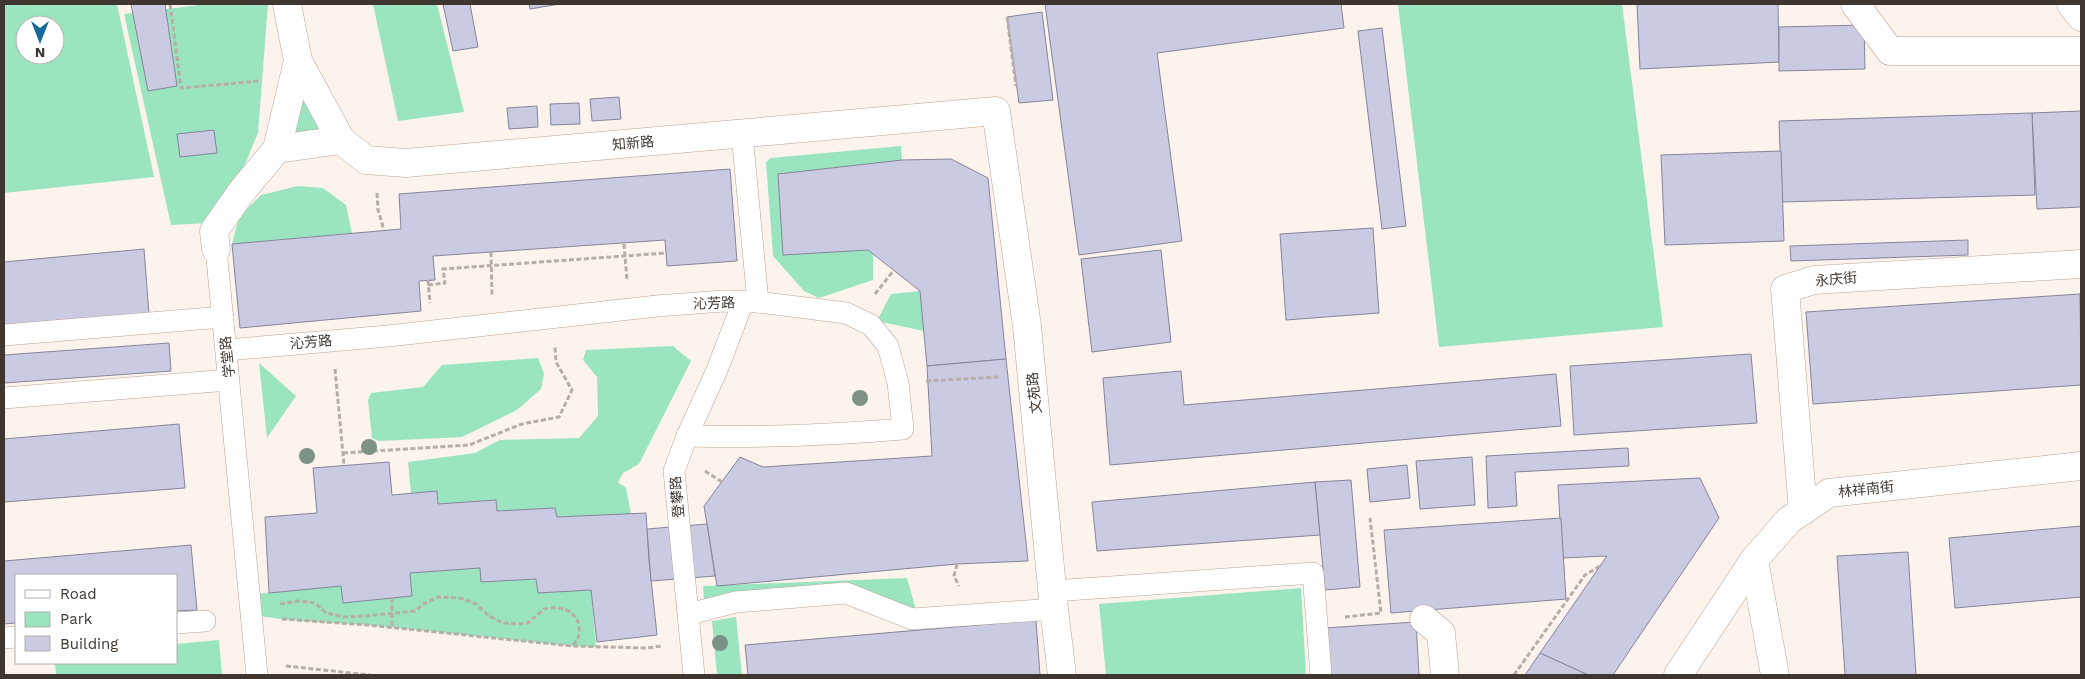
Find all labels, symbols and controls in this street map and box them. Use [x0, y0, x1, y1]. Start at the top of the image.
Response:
north arrow [15, 15, 65, 65]
text: N [35, 45, 45, 61]
street label: 知新路 [611, 133, 655, 153]
street label: 永庆街 [1814, 269, 1858, 289]
street label: 沁芳路 [693, 294, 735, 312]
street label: 沁芳路 [289, 332, 333, 352]
street label: 学堂路 [217, 335, 237, 379]
street label: 文苑路 [1024, 371, 1044, 415]
street label: 登攀路 [667, 475, 687, 519]
street label: 林祥南街 [1837, 478, 1895, 500]
legend [15, 574, 178, 664]
text: Road [60, 585, 97, 603]
text: Park [60, 610, 93, 628]
text: Building [60, 635, 118, 653]

